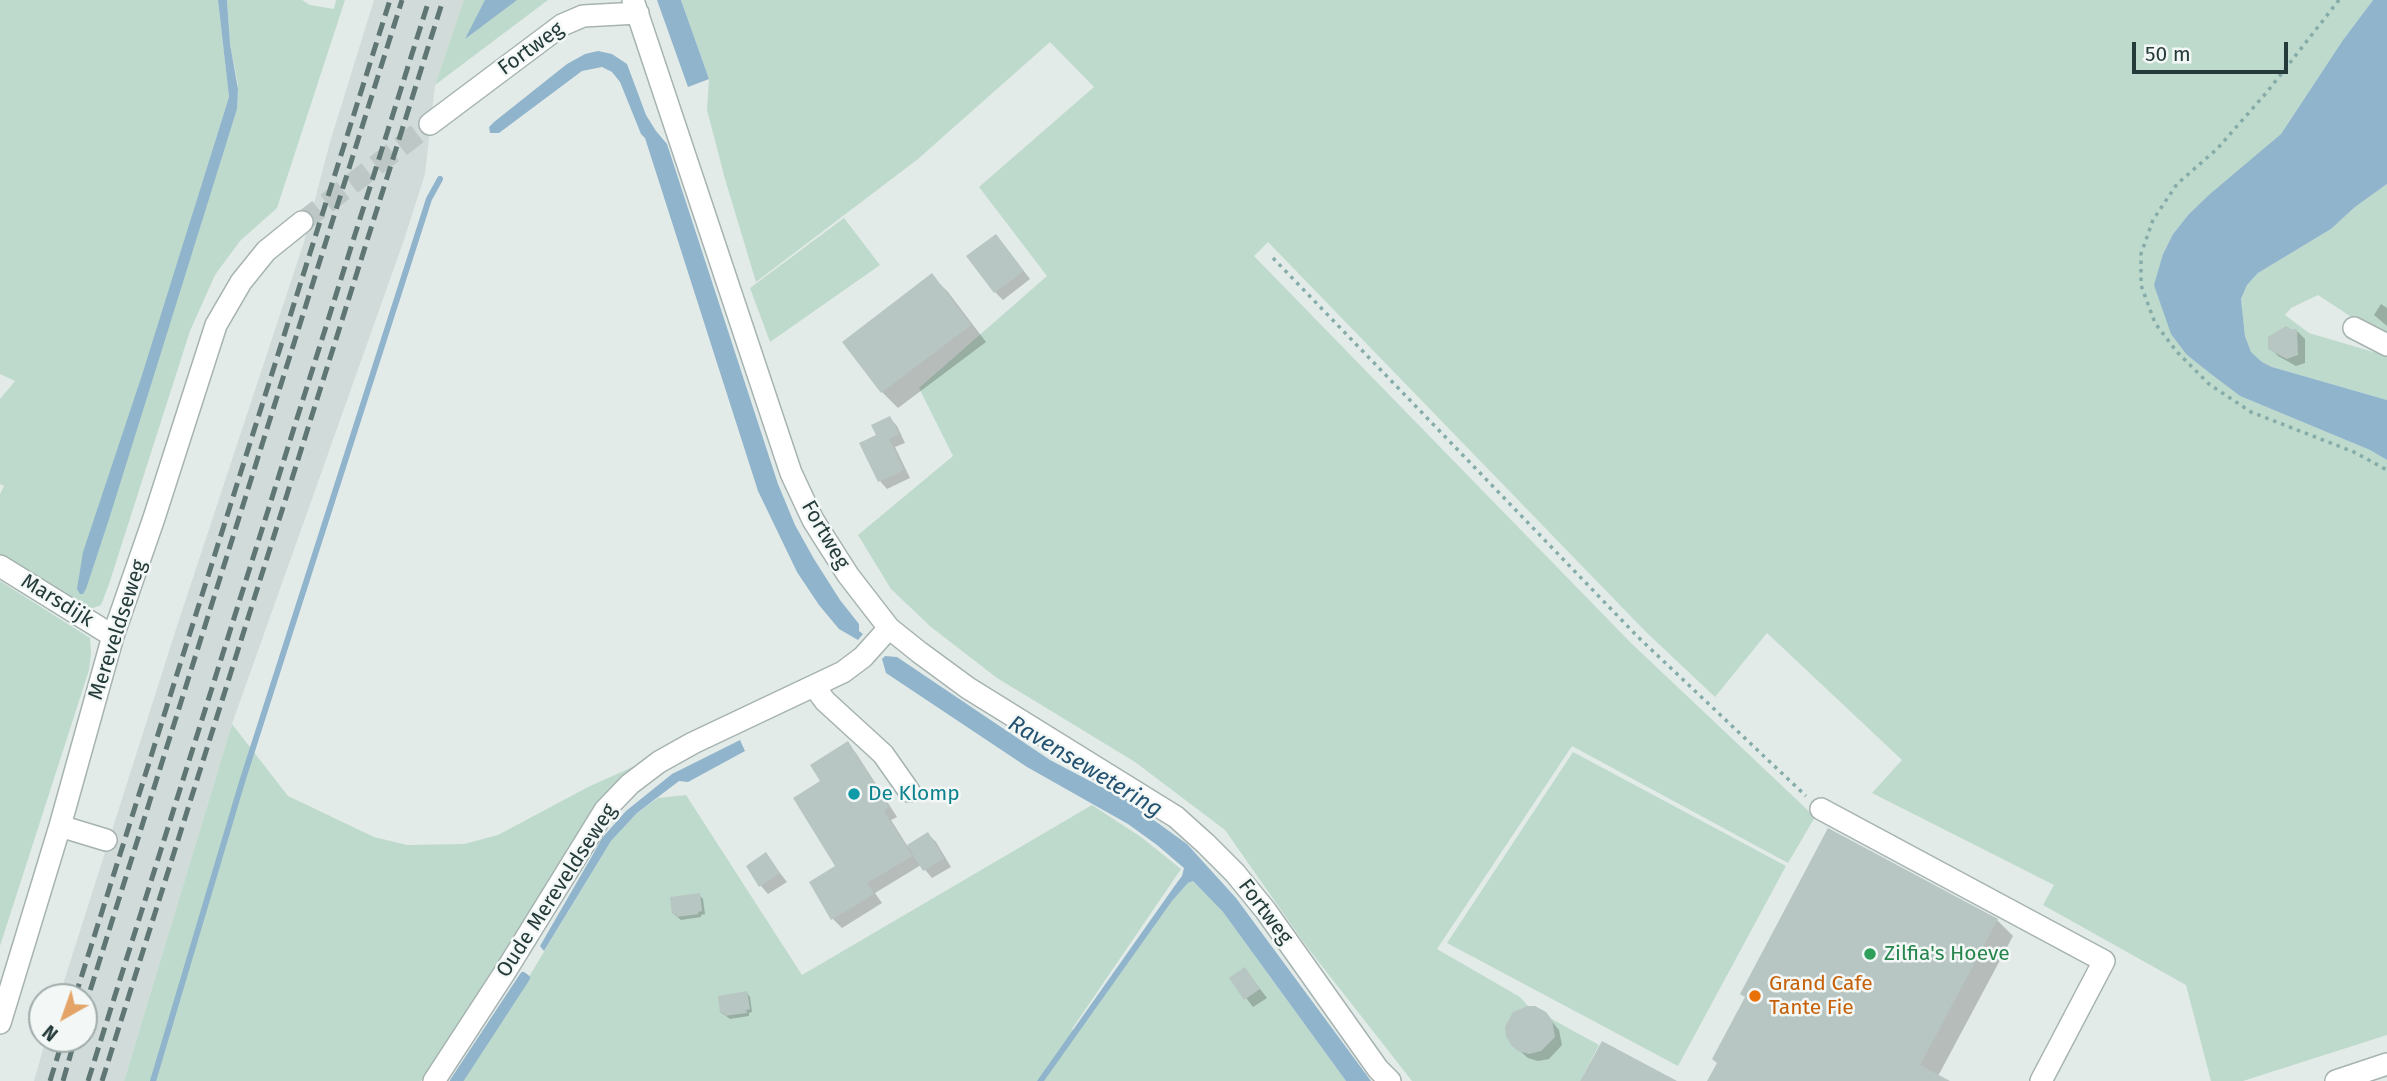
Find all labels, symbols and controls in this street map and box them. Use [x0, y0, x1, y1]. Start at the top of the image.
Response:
street label: Fortweg [493, 17, 569, 81]
scale bar [2135, 28, 2291, 72]
text: 50 m [2145, 41, 2191, 67]
street label: Fortweg [795, 496, 855, 574]
street label: Mereveldseweg [84, 557, 152, 703]
street label: Marsdijk [16, 569, 98, 633]
water label: Ravensewetering [1003, 710, 1167, 824]
place label: De Klomp [868, 781, 960, 807]
marker: De Klomp [846, 786, 862, 802]
street label: Oude Mereveldseweg [491, 799, 623, 983]
street label: Fortweg [1232, 874, 1298, 950]
place label: Zilfia's Hoeve [1884, 941, 2010, 967]
marker: Zilfia's Hoeve [1862, 946, 1878, 962]
place label: Grand Cafe Tante Fie [1769, 971, 1873, 1021]
north arrow [28, 983, 98, 1053]
marker: Grand Cafe Tante Fie [1747, 988, 1763, 1004]
text: N [38, 1020, 63, 1046]

